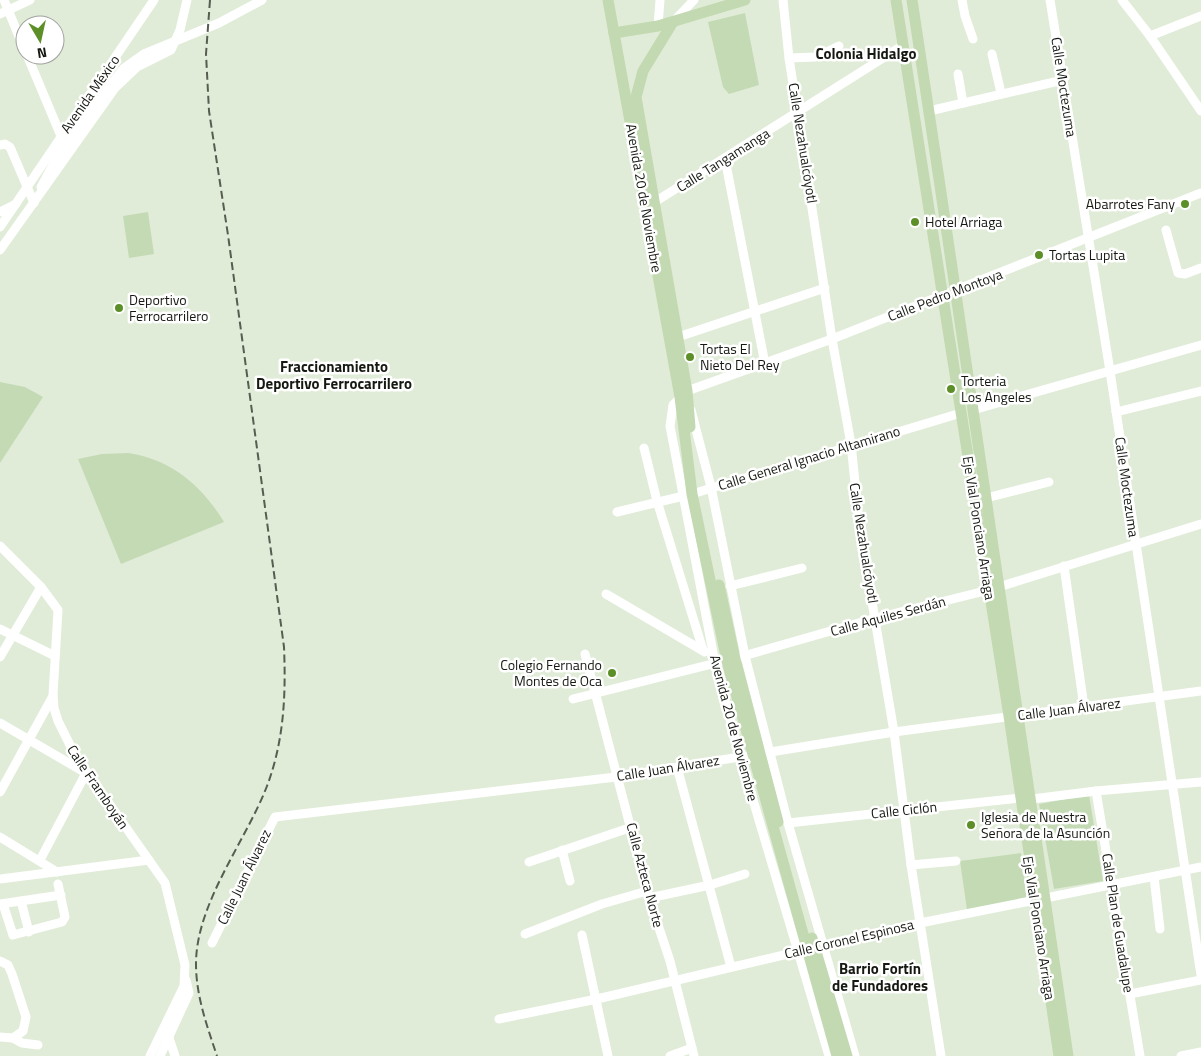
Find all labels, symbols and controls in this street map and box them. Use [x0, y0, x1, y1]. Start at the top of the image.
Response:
north arrow [15, 15, 65, 65]
street label: Calle Moctezuma [1046, 35, 1083, 138]
text: N [36, 42, 49, 64]
district label: Colonia Hidalgo [815, 42, 917, 65]
street label: Avenida México [55, 50, 124, 137]
street label: Calle Nezahualcóyotl [784, 81, 823, 205]
street label: Avenida 20 de Noviembre [621, 122, 668, 274]
street label: Calle Tangamanga [672, 122, 773, 197]
place label: Abarrotes Fany [1086, 193, 1175, 214]
marker: Abarrotes Fany [1179, 198, 1191, 210]
place label: Hotel Arriaga [925, 211, 1002, 232]
marker: Hotel Arriaga [909, 216, 921, 228]
place label: Tortas Lupita [1049, 244, 1125, 265]
marker: Tortas Lupita [1033, 249, 1045, 261]
street label: Calle Pedro Montoya [884, 263, 1005, 326]
place label: Deportivo Ferrocarrilero [129, 289, 208, 326]
marker: Deportivo Ferrocarrilero [113, 302, 125, 314]
place label: Tortas El Nieto Del Rey [700, 338, 780, 375]
marker: Tortas El Nieto Del Rey [684, 351, 696, 363]
district label: Fraccionamiento Deportivo Ferrocarrilero [256, 355, 412, 395]
place label: Torteria Los Angeles [961, 370, 1032, 407]
marker: Torteria Los Angeles [945, 383, 957, 395]
street label: Calle General Ignacio Altamirano [715, 420, 902, 495]
street label: Calle Moctezuma [1110, 435, 1145, 538]
street label: Eje Vial Ponciano Arriaga [958, 455, 1001, 601]
street label: Calle Nezahualcóyotl [845, 481, 884, 605]
street label: Calle Aquiles Serdán [828, 590, 948, 641]
street label: Avenida 20 de Noviembre [705, 652, 764, 803]
place label: Colegio Fernando Montes de Oca [500, 654, 602, 691]
marker: Colegio Fernando Montes de Oca [606, 667, 618, 679]
street label: Calle Juan Álvarez [1016, 692, 1122, 725]
street label: Calle Framboyán [62, 740, 134, 833]
street label: Calle Juan Álvarez [615, 749, 721, 786]
street label: Calle Ciclón [870, 796, 938, 823]
place label: Iglesia de Nuestra Señora de la Asunción [981, 806, 1110, 843]
marker: Iglesia de Nuestra Señora de la Asunción [965, 819, 977, 831]
street label: Calle Azteca Norte [621, 820, 670, 930]
street label: Calle Juan Álvarez [211, 826, 276, 928]
street label: Calle Plan de Guadalupe [1097, 852, 1140, 994]
street label: Eje Vial Ponciano Arriaga [1018, 855, 1061, 1001]
street label: Calle Coronel Espinosa [782, 913, 916, 964]
district label: Barrio Fortín de Fundadores [832, 957, 928, 997]

